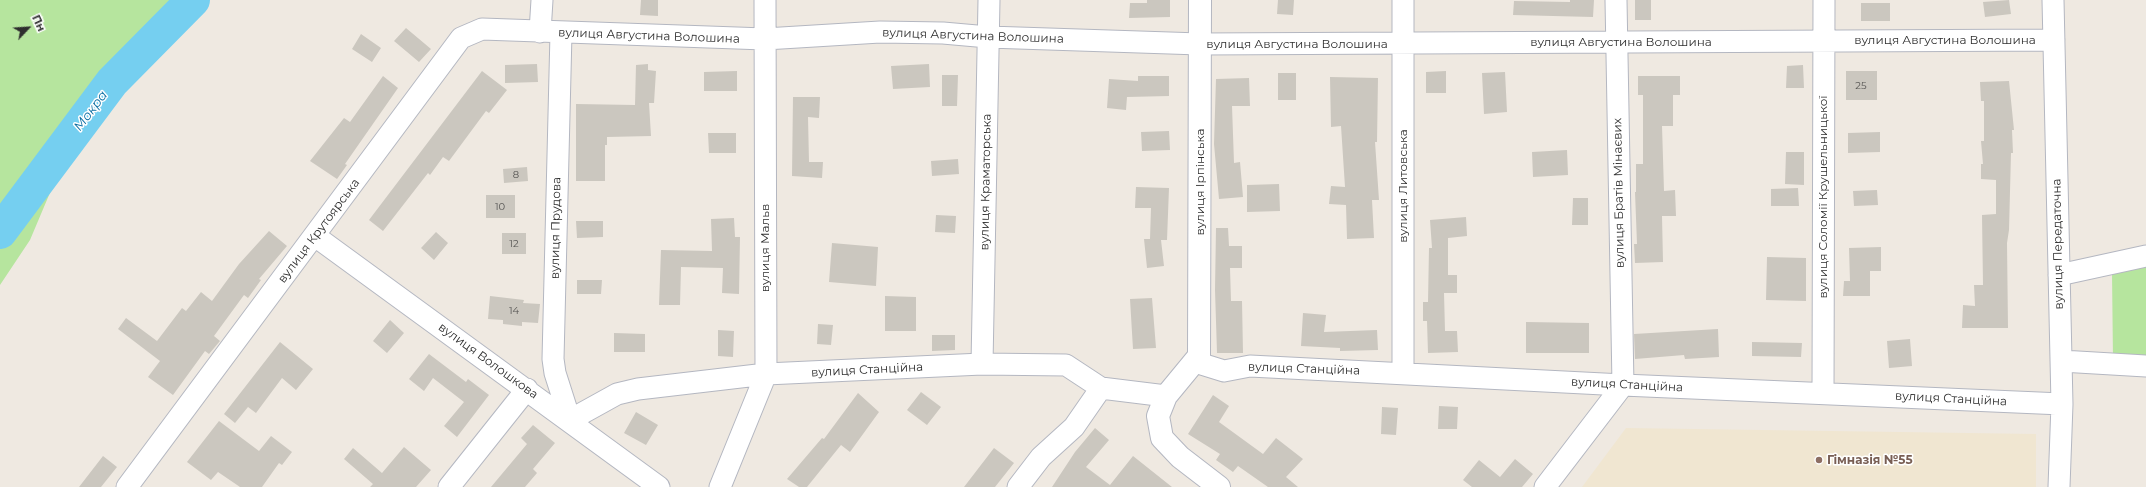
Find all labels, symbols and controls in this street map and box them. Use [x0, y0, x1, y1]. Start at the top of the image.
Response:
north arrow [8, 8, 48, 48]
text: Пн [29, 12, 49, 33]
street label: вулиця Августина Волошина [558, 26, 740, 46]
street label: вулиця Августина Волошина [882, 26, 1064, 46]
street label: вулиця Августина Волошина [1854, 33, 2036, 47]
street label: вулиця Августина Волошина [1530, 35, 1712, 49]
street label: вулиця Августина Волошина [1206, 37, 1388, 51]
house number: 25 [1855, 80, 1867, 92]
water label: Мокра [71, 88, 111, 134]
street label: вулиця Соломії Крушельницької [1816, 95, 1830, 299]
street label: вулиця Краматорська [978, 114, 994, 250]
street label: вулиця Братів Мінаєвих [1610, 118, 1628, 268]
street label: вулиця Ірпінська [1193, 129, 1207, 235]
street label: вулиця Литовська [1396, 129, 1410, 243]
house number: 8 [513, 169, 519, 181]
street label: вулиця Крутоярська [275, 176, 363, 286]
street label: вулиця Прудова [548, 177, 564, 279]
street label: вулиця Передаточна [2050, 178, 2066, 310]
house number: 10 [495, 201, 505, 213]
street label: вулиця Мальв [758, 204, 772, 292]
house number: 12 [509, 238, 519, 250]
house number: 14 [509, 305, 519, 317]
street label: вулиця Волошкова [435, 320, 541, 402]
street label: вулиця Станційна [811, 360, 923, 380]
street label: вулиця Станційна [1248, 360, 1360, 378]
street label: вулиця Станційна [1571, 375, 1683, 395]
street label: вулиця Станційна [1895, 389, 2007, 409]
place label: Гімназія №55 [1827, 453, 1913, 467]
marker: Гімназія №55 [1814, 455, 1824, 465]

